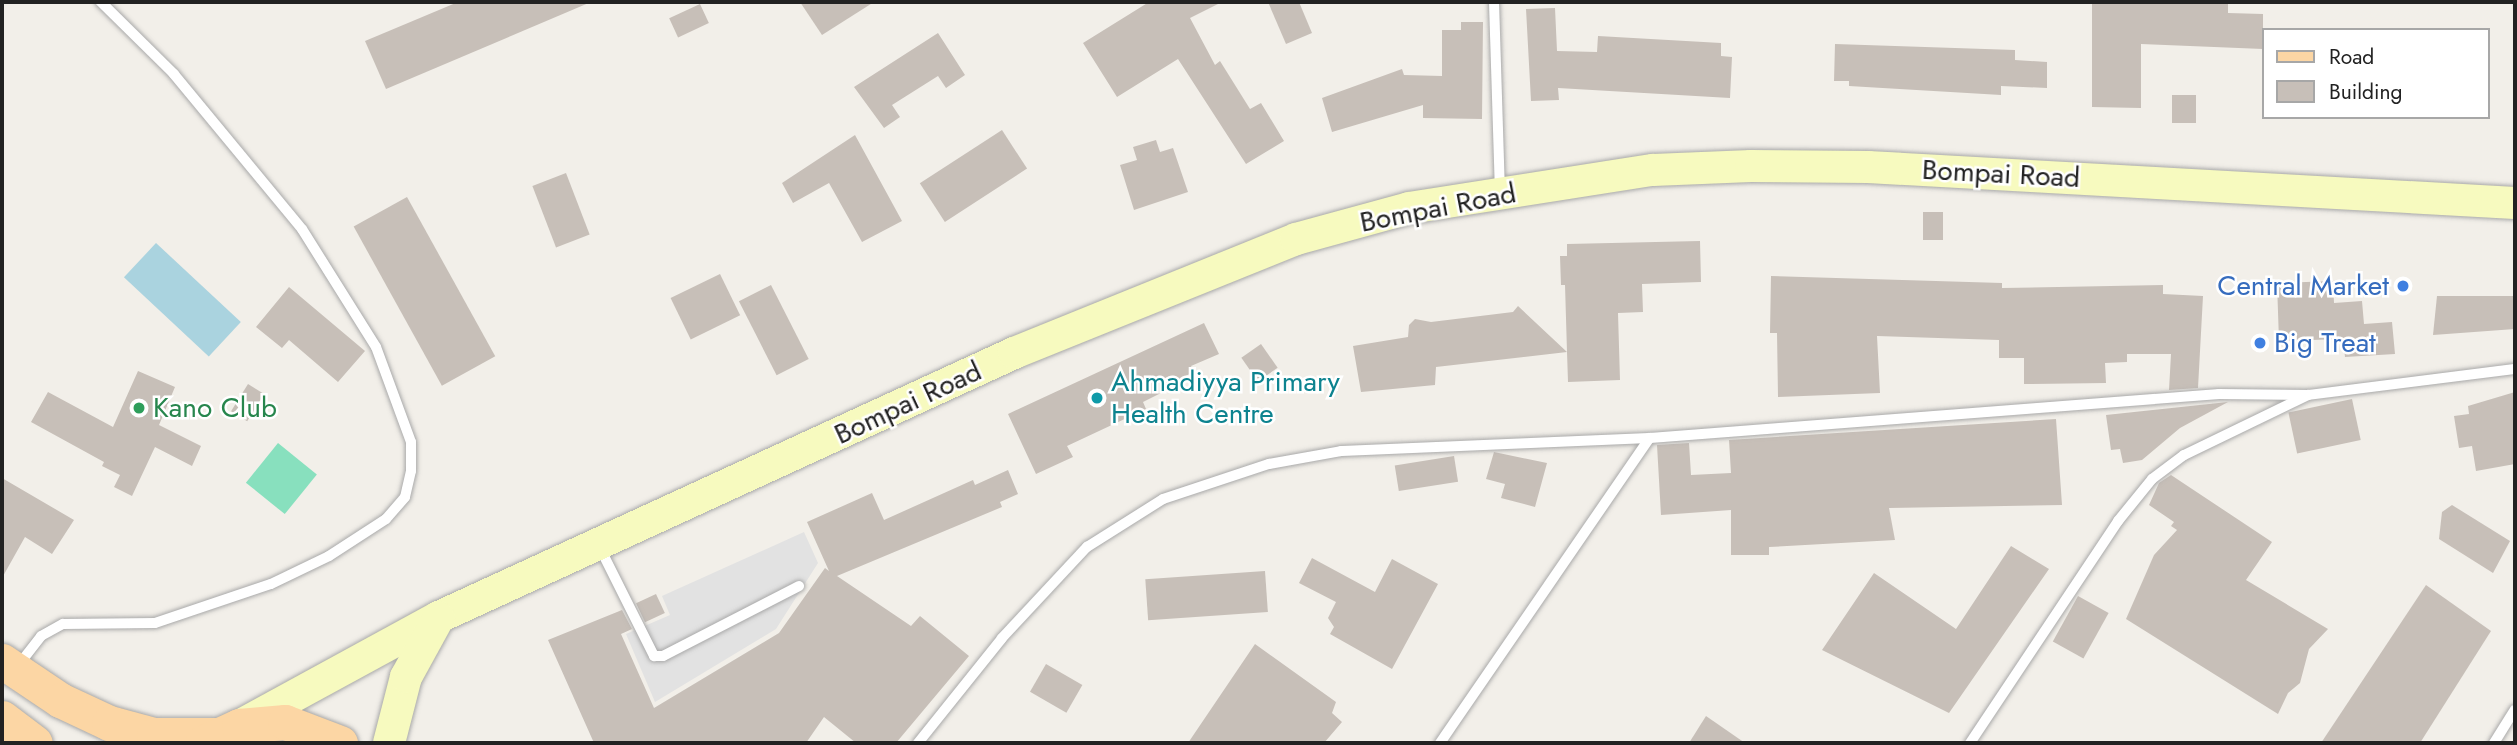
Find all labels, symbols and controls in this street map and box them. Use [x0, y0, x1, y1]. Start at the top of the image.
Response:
legend [2262, 28, 2489, 119]
text: Road [2329, 42, 2374, 72]
text: Building [2329, 77, 2402, 107]
street label: Bompai Road [1921, 153, 2081, 195]
street label: Bompai Road [1357, 176, 1519, 240]
place label: Central Market [2217, 269, 2389, 303]
marker: Central Market [2395, 278, 2411, 294]
place label: Big Treat [2274, 326, 2376, 360]
marker: Big Treat [2252, 335, 2268, 351]
street label: Bompai Road [829, 354, 987, 452]
place label: Ahmadiyya Primary Health Centre [1111, 365, 1340, 431]
marker: Ahmadiyya Primary Health Centre [1089, 390, 1105, 406]
place label: Kano Club [153, 391, 277, 425]
marker: Kano Club [131, 400, 147, 416]

